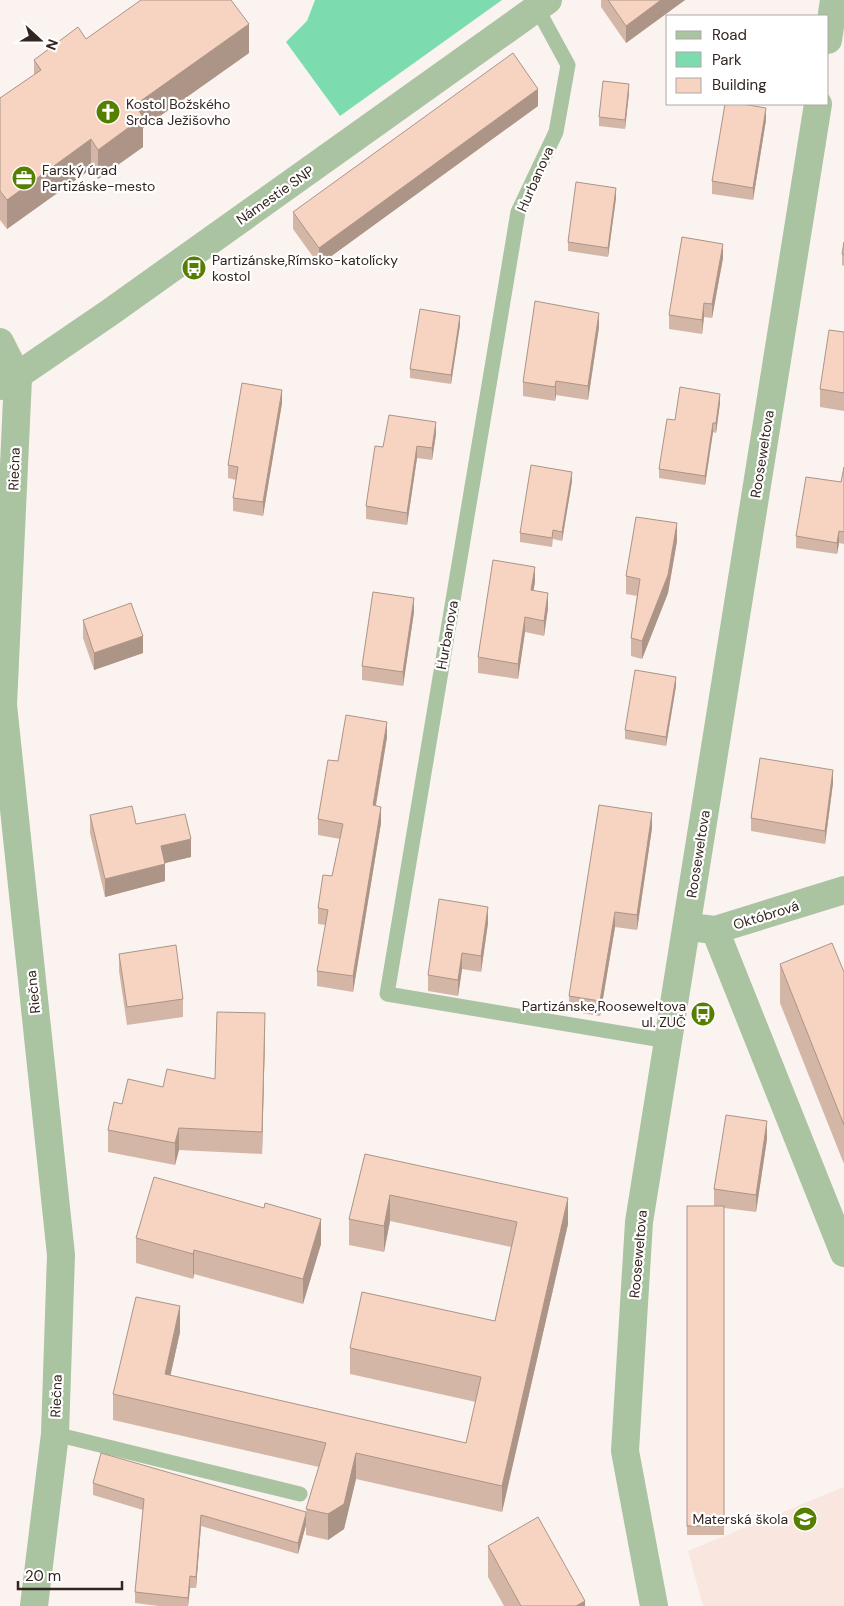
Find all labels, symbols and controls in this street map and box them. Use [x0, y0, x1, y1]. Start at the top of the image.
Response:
north arrow [15, 15, 65, 65]
legend [666, 15, 829, 105]
text: Road [712, 25, 747, 45]
text: N [42, 37, 62, 53]
text: Park [712, 50, 742, 70]
text: Building [712, 75, 767, 95]
place label: Kostol Božského Srdca Ježišovho [126, 95, 231, 129]
church icon: Kostol Božského Srdca Ježišovho [95, 99, 121, 125]
street label: Hurbanova [513, 143, 557, 215]
place label: Farský úrad Partizáske-mesto [42, 161, 155, 195]
street label: Námestie SNP [233, 162, 317, 228]
office icon: Farský úrad Partizáske-mesto [11, 165, 37, 191]
place label: Partizánske,Rímsko-katolícky kostol [212, 251, 398, 285]
bus stop icon: Partizánske,Rímsko-katolícky kostol [181, 255, 207, 281]
street label: Rooseweltova [746, 409, 778, 499]
street label: Riečna [4, 447, 24, 491]
street label: Hurbanova [432, 599, 462, 671]
street label: Rooseweltova [682, 809, 714, 899]
street label: Októbrová [731, 896, 801, 934]
street label: Riečna [22, 970, 44, 1014]
place label: Partizánske,Rooseweltova ul. ZUČ [522, 997, 686, 1031]
bus stop icon: Partizánske,Rooseweltova ul. ZUČ [690, 1001, 716, 1027]
street label: Rooseweltova [625, 1209, 651, 1299]
street label: Riečna [46, 1374, 66, 1418]
school or university icon: Materská škola [792, 1506, 818, 1532]
place label: Materská škola [692, 1510, 788, 1528]
scale bar [18, 1558, 121, 1590]
text: 20 m [25, 1566, 61, 1586]

